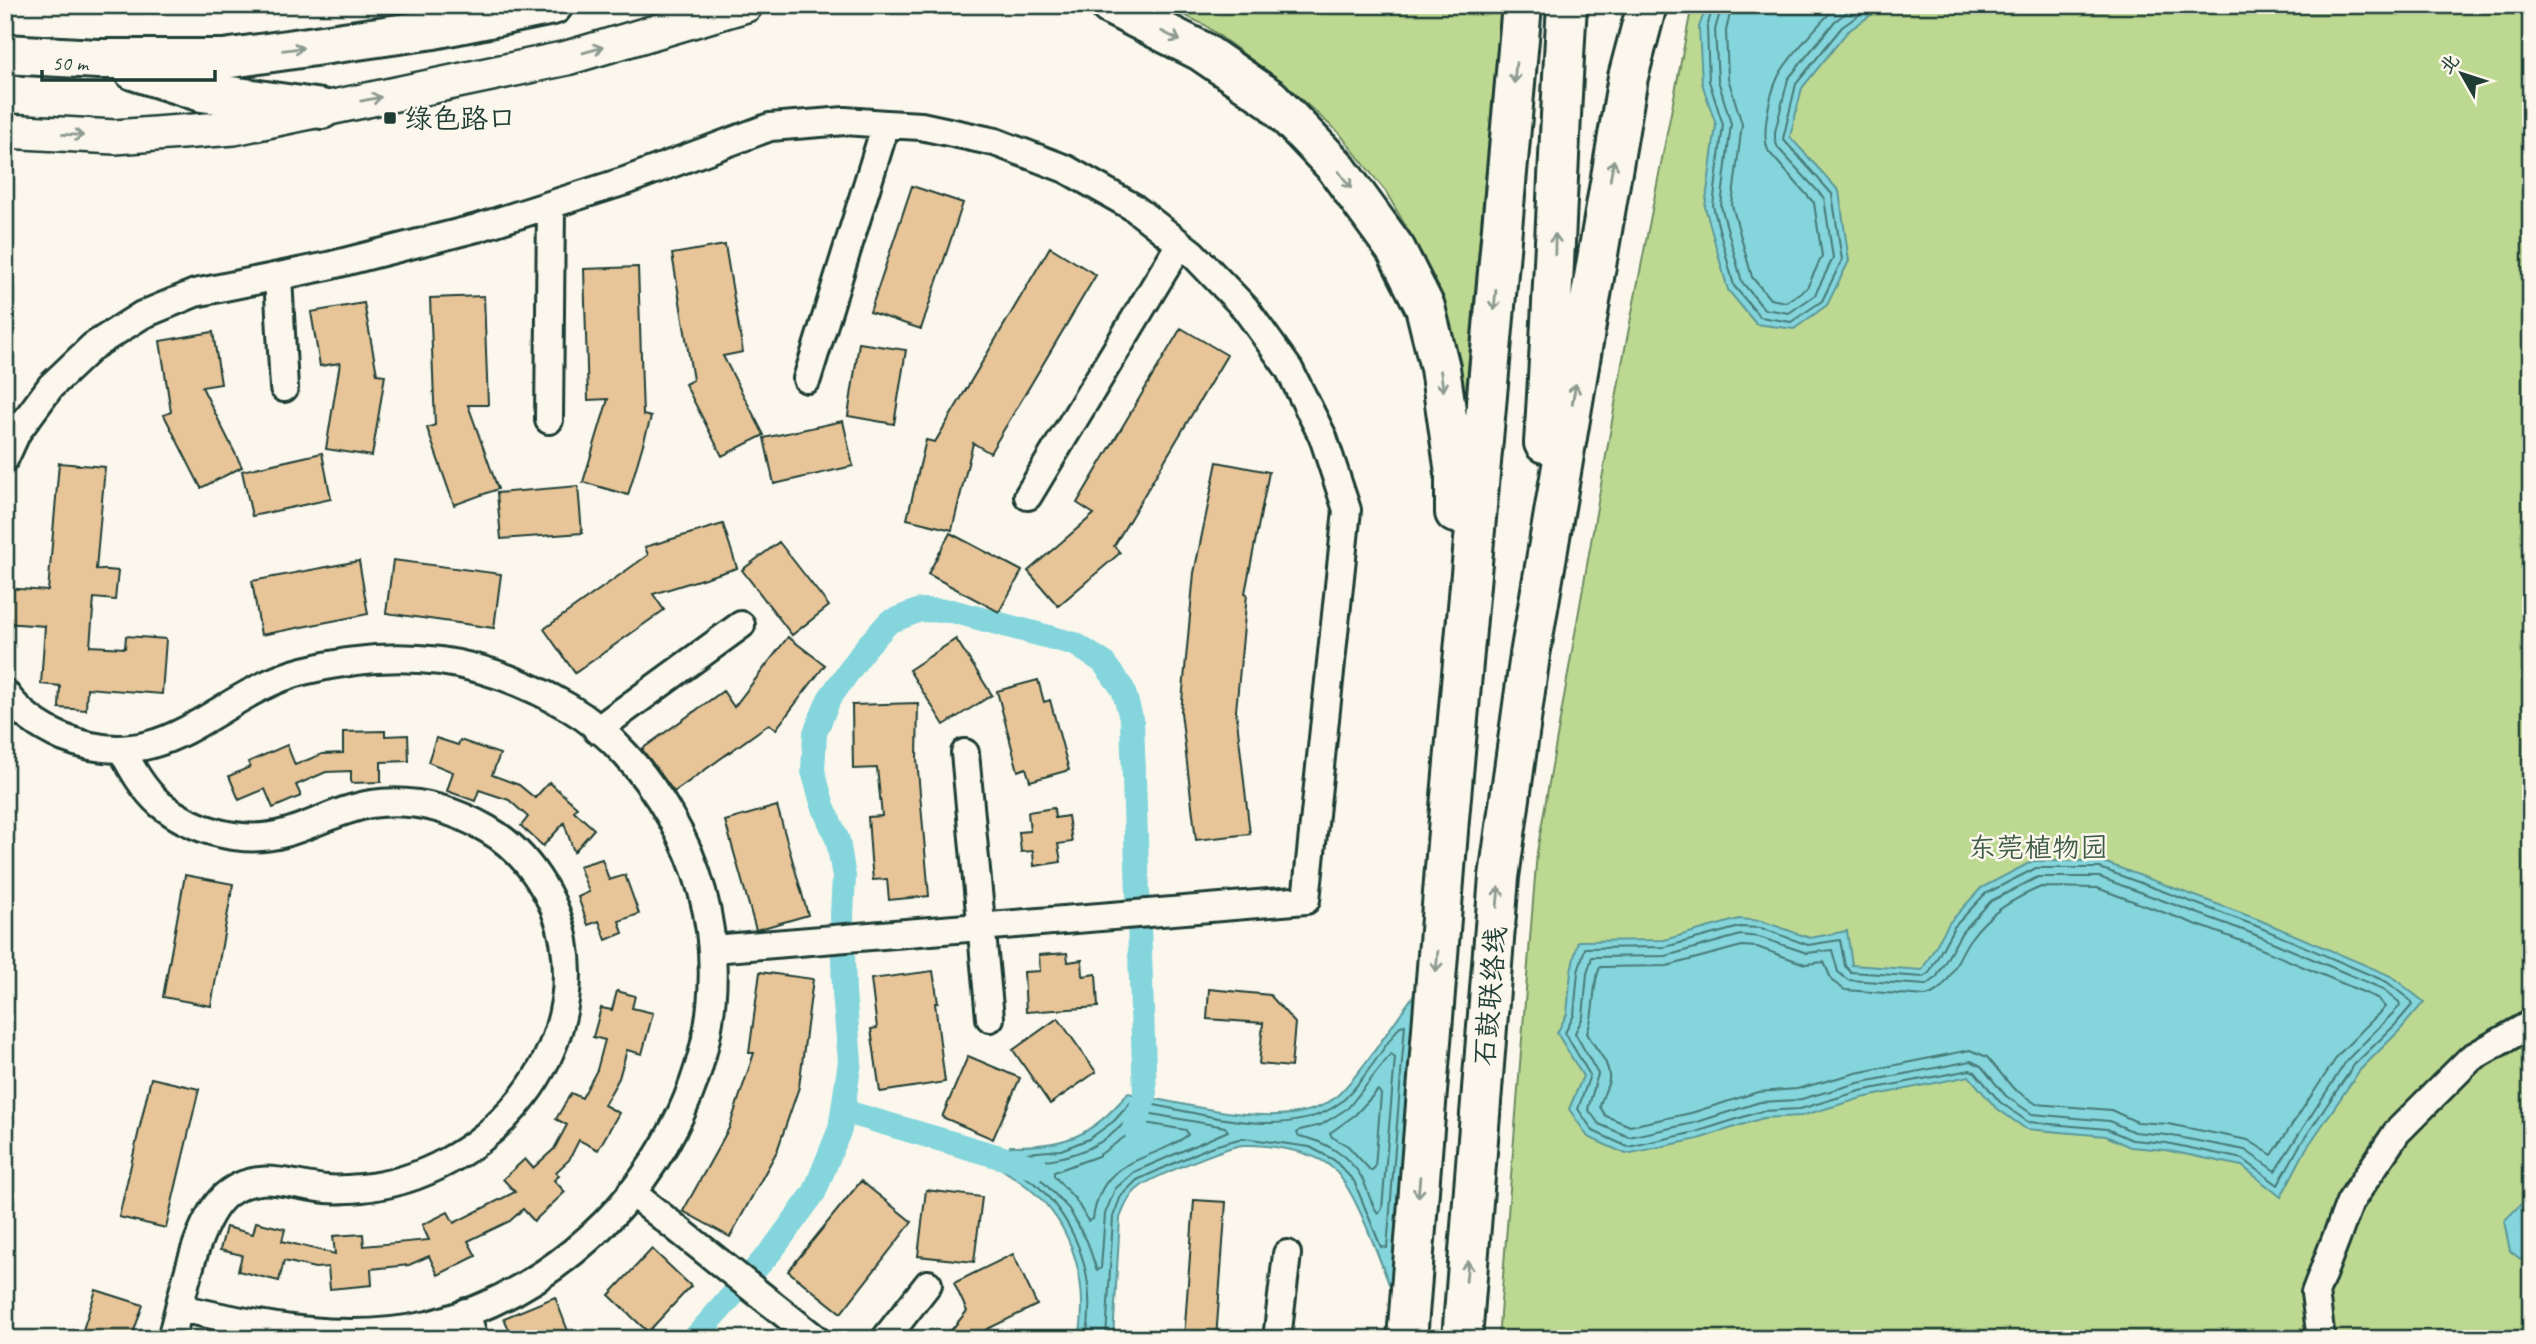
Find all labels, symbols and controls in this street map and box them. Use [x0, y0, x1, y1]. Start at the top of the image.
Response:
one-way arrow [1160, 29, 1181, 43]
scale bar [42, 38, 215, 82]
north arrow [2428, 38, 2498, 108]
one-way arrow [281, 42, 304, 55]
one-way arrow [582, 43, 604, 56]
text: 北 [2434, 49, 2465, 79]
text: 50 m [52, 50, 90, 76]
one-way arrow [1508, 61, 1521, 84]
one-way arrow [359, 91, 382, 105]
place label: 绿色路口 [404, 101, 516, 136]
marker: 绿色路口 [382, 110, 398, 126]
one-way arrow [62, 128, 85, 141]
one-way arrow [1606, 159, 1619, 182]
one-way arrow [1337, 170, 1352, 188]
one-way arrow [1548, 233, 1562, 256]
one-way arrow [1489, 288, 1502, 311]
one-way arrow [1436, 369, 1449, 392]
one-way arrow [1568, 383, 1581, 406]
park label: 东莞植物园 [1968, 830, 2108, 865]
one-way arrow [1492, 887, 1505, 909]
street label: 石鼓联络线 [1466, 925, 1514, 1067]
one-way arrow [1430, 949, 1443, 971]
one-way arrow [1412, 1176, 1425, 1198]
one-way arrow [1461, 1260, 1474, 1283]

